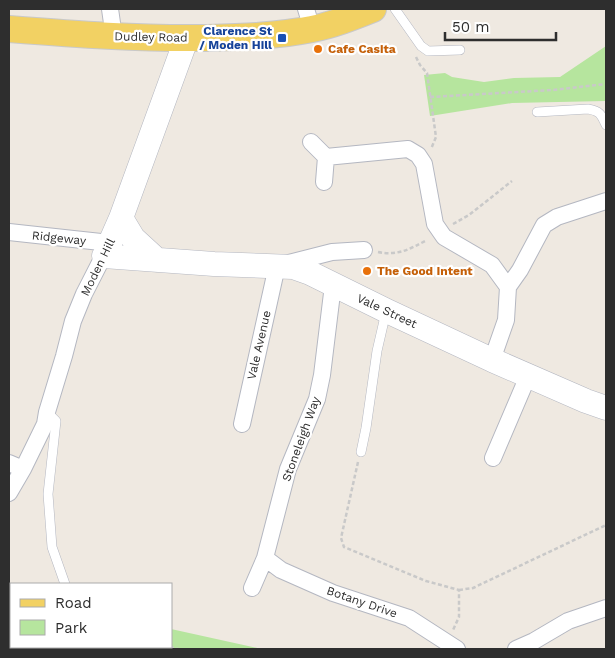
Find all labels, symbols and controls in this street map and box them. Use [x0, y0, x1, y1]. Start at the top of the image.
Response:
scale bar [445, 10, 556, 42]
text: 50 m [452, 18, 489, 36]
place label: Clarence St / Moden Hill [199, 24, 273, 52]
street label: Dudley Road [114, 29, 188, 45]
marker: Clarence St / Moden Hill [276, 32, 288, 44]
place label: Cafe Casita [328, 42, 396, 56]
marker: Cafe Casita [312, 43, 324, 55]
street label: Ridgeway [31, 228, 88, 248]
street label: Moden Hill [78, 235, 118, 298]
place label: The Good Intent [377, 264, 473, 278]
marker: The Good Intent [361, 265, 373, 277]
street label: Vale Street [355, 291, 419, 331]
street label: Vale Avenue [244, 309, 274, 381]
street label: Stoneleigh Way [279, 394, 323, 483]
legend [10, 583, 172, 648]
street label: Botany Drive [325, 583, 399, 621]
text: Road [55, 594, 92, 612]
text: Park [55, 619, 88, 637]

